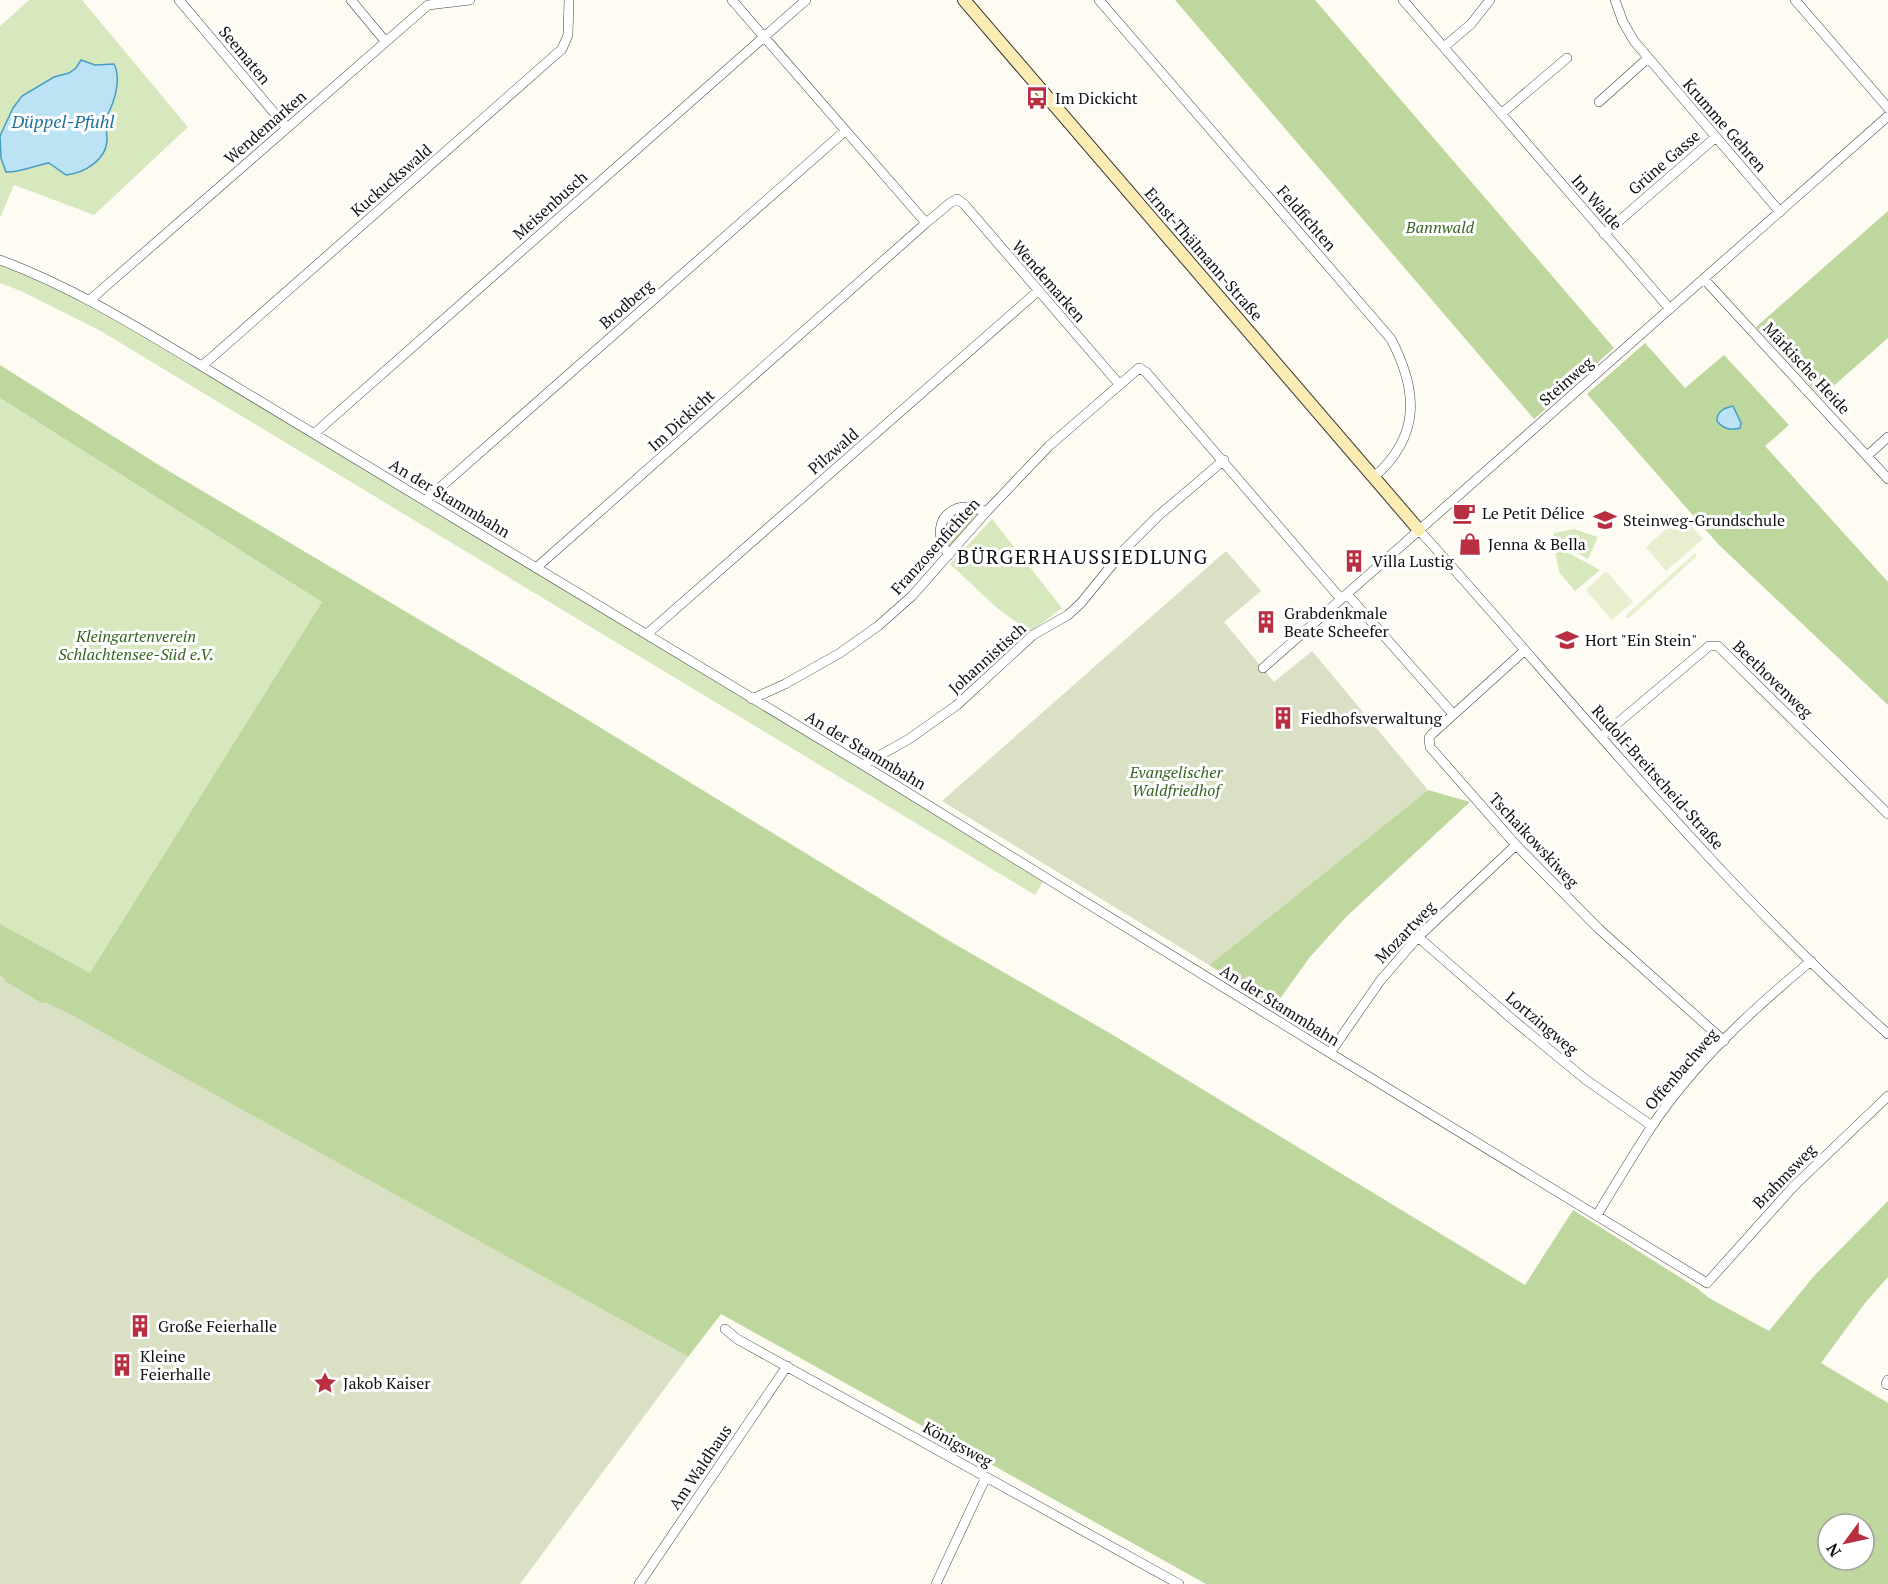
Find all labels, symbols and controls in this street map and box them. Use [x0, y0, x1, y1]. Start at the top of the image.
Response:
street label: Seematen [214, 21, 276, 89]
street label: Krumme Gehren [1678, 73, 1772, 177]
street label: Wendemarken [219, 85, 311, 169]
bus stop icon: Im Dickicht [1024, 85, 1050, 111]
place label: Im Dickicht [1055, 87, 1138, 109]
water label: Düppel-Pfuhl [10, 109, 115, 133]
street label: Grüne Gasse [1623, 125, 1705, 199]
street label: Kuckuckswald [346, 139, 436, 221]
street label: Meisenbusch [508, 165, 592, 244]
street label: Im Walde [1567, 169, 1627, 235]
street label: Feldfichten [1272, 180, 1342, 256]
street label: Ernst-Thälmann-Straße [1140, 183, 1268, 325]
park label: Bannwald [1405, 216, 1475, 238]
street label: Wendemarken [1007, 235, 1091, 327]
street label: Brodberg [594, 274, 658, 334]
street label: Märkische Heide [1759, 317, 1855, 419]
street label: Steinweg [1534, 351, 1598, 411]
street label: Im Dickicht [643, 384, 719, 456]
street label: Pilzwald [803, 423, 863, 479]
street label: An der Stammbahn [386, 453, 515, 543]
street label: Franzosenfichten [886, 492, 985, 599]
cafe icon: Le Petit Délice [1451, 500, 1477, 526]
place label: Le Petit Délice [1482, 502, 1585, 524]
school or university icon: Steinweg-Grundschule [1592, 507, 1618, 533]
place label: Steinweg-Grundschule [1623, 509, 1785, 531]
shop icon: Jenna & Bella [1457, 531, 1483, 557]
place label: Jenna & Bella [1488, 533, 1586, 555]
district label: BÜRGERHAUSSIEDLUNG [957, 543, 1209, 570]
building icon: Villa Lustig [1341, 548, 1367, 574]
place label: Villa Lustig [1372, 550, 1454, 572]
place label: Grabdenkmale Beate Scheefer [1284, 602, 1390, 642]
building icon: Grabdenkmale Beate Scheefer [1253, 609, 1279, 635]
street label: Johannistisch [944, 617, 1031, 699]
park label: Kleingartenverein Schlachtensee-Süd e.V. [58, 625, 214, 665]
school or university icon: Hort "Ein Stein" [1554, 627, 1580, 653]
place label: Hort "Ein Stein" [1585, 629, 1697, 651]
street label: Beethovenweg [1728, 635, 1818, 723]
street label: Rudolf-Breitscheid-Straße [1587, 700, 1729, 854]
street label: An der Stammbahn [802, 705, 931, 795]
building icon: Fiedhofsverwaltung [1270, 705, 1296, 731]
place label: Fiedhofsverwaltung [1301, 707, 1442, 729]
park label: Evangelischer Waldfriedhof [1128, 761, 1223, 801]
street label: Tschaikowskiweg [1484, 788, 1584, 893]
street label: Mozartweg [1370, 896, 1441, 968]
street label: An der Stammbahn [1216, 959, 1344, 1051]
street label: Lortzingweg [1501, 986, 1583, 1060]
street label: Offenbachweg [1639, 1023, 1723, 1115]
street label: Brahmsweg [1748, 1138, 1821, 1213]
building icon: Große Feierhalle [127, 1313, 153, 1339]
place label: Große Feierhalle [158, 1315, 277, 1337]
place label: Kleine Feierhalle [140, 1345, 211, 1385]
building icon: Kleine Feierhalle [109, 1352, 135, 1378]
place icon: Jakob Kaiser [312, 1370, 338, 1396]
place label: Jakob Kaiser [343, 1372, 431, 1394]
street label: Königsweg [919, 1416, 997, 1472]
street label: Am Waldhaus [664, 1420, 737, 1514]
north arrow [1816, 1512, 1876, 1572]
text: N [1821, 1539, 1846, 1561]

